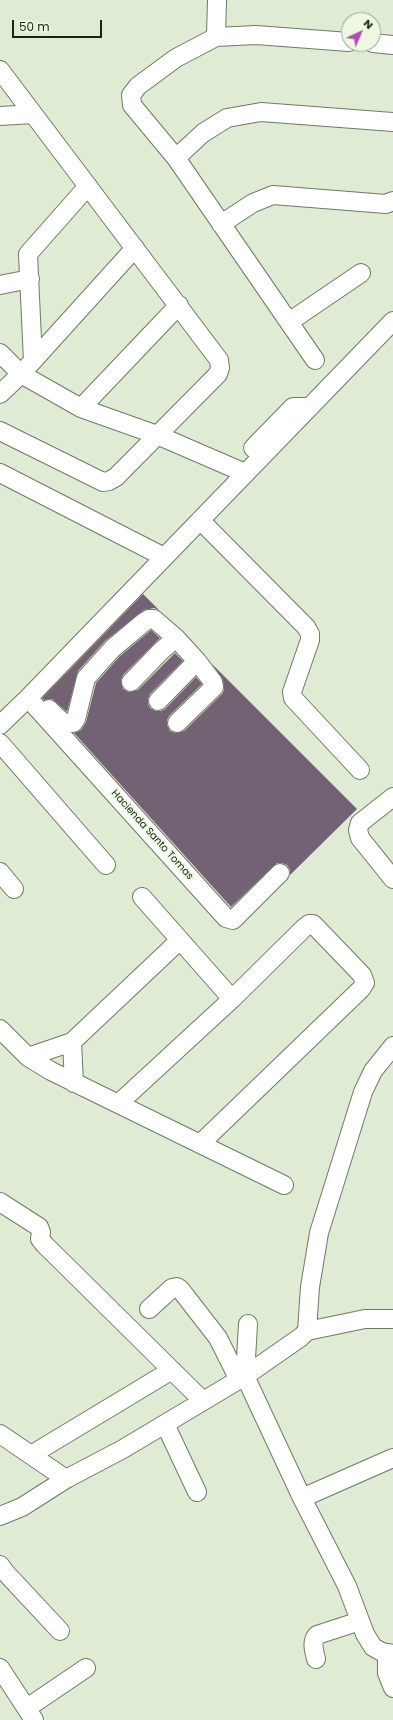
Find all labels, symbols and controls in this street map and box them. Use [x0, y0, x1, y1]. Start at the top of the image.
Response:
scale bar [14, 12, 104, 38]
north arrow [341, 12, 381, 52]
text: N [360, 15, 377, 33]
text: 50 m [19, 18, 50, 35]
street label: Hacienda Santo Tomas [108, 788, 196, 882]

